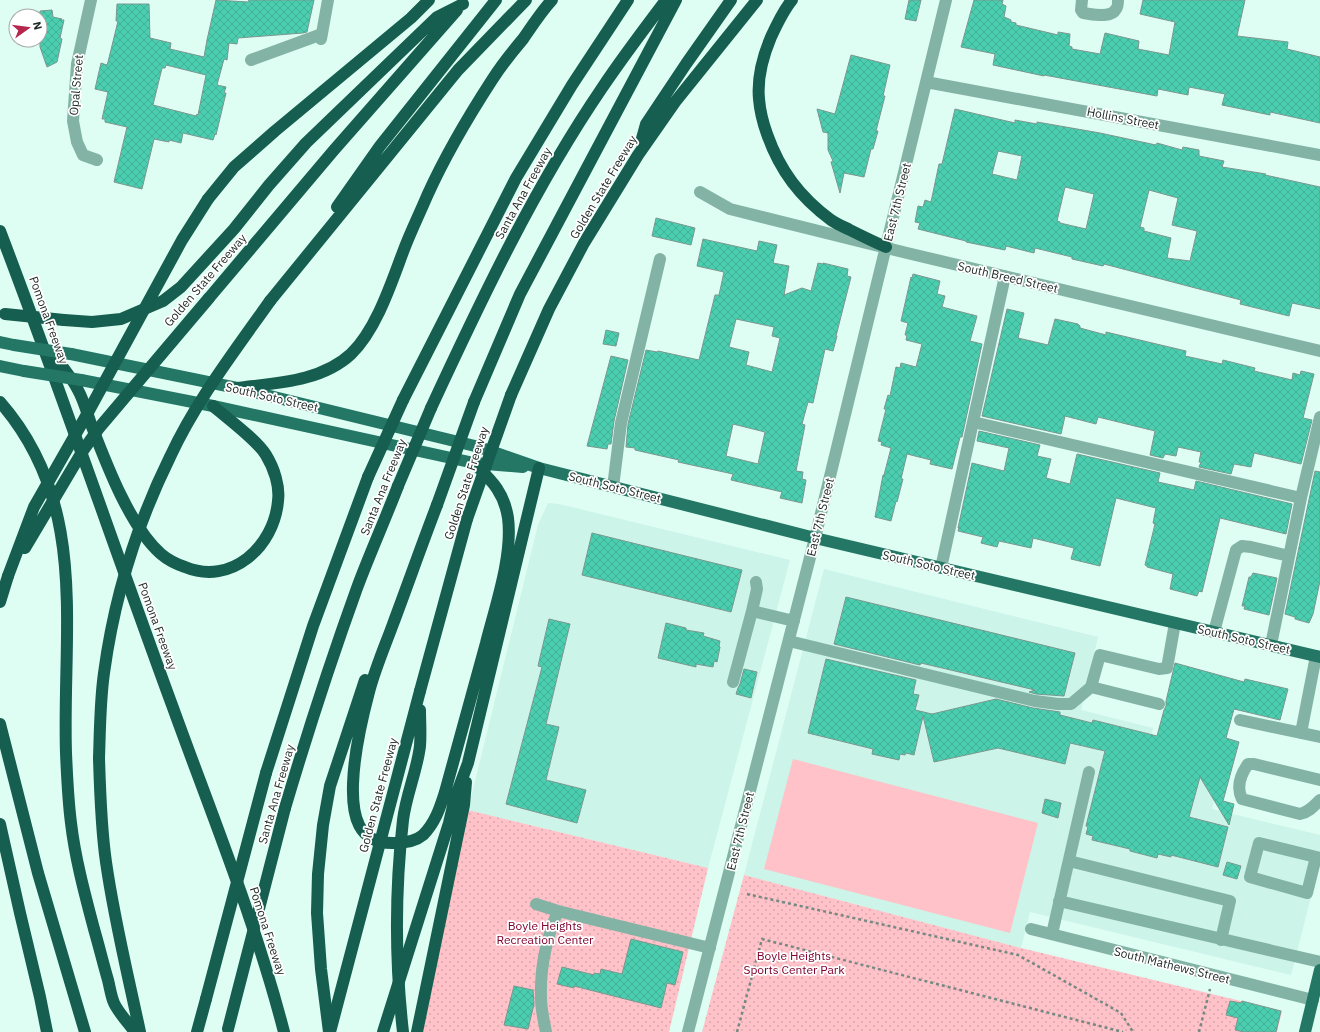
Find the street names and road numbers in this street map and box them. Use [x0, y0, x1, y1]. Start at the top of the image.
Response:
street label: Opal Street [66, 54, 86, 116]
street label: Hollins Street [1086, 104, 1160, 132]
street label: Golden State Freeway [566, 133, 640, 241]
street label: Santa Ana Freeway [492, 144, 554, 242]
street label: East 7th Street [880, 161, 914, 243]
street label: Golden State Freeway [161, 231, 249, 329]
street label: South Breed Street [956, 258, 1060, 296]
street label: Pomona Freeway [26, 274, 72, 366]
street label: South Soto Street [224, 379, 320, 415]
street label: Golden State Freeway [441, 425, 491, 541]
street label: Santa Ana Freeway [357, 437, 409, 537]
street label: South Soto Street [567, 468, 663, 506]
street label: East 7th Street [803, 476, 837, 558]
street label: South Soto Street [881, 547, 977, 583]
street label: Pomona Freeway [135, 580, 181, 672]
street label: South Soto Street [1196, 621, 1292, 657]
street label: Golden State Freeway [355, 736, 401, 854]
street label: Santa Ana Freeway [255, 743, 297, 845]
street label: East 7th Street [723, 790, 757, 872]
street label: Pomona Freeway [247, 885, 289, 977]
street label: South Mathews Street [1113, 943, 1231, 987]

